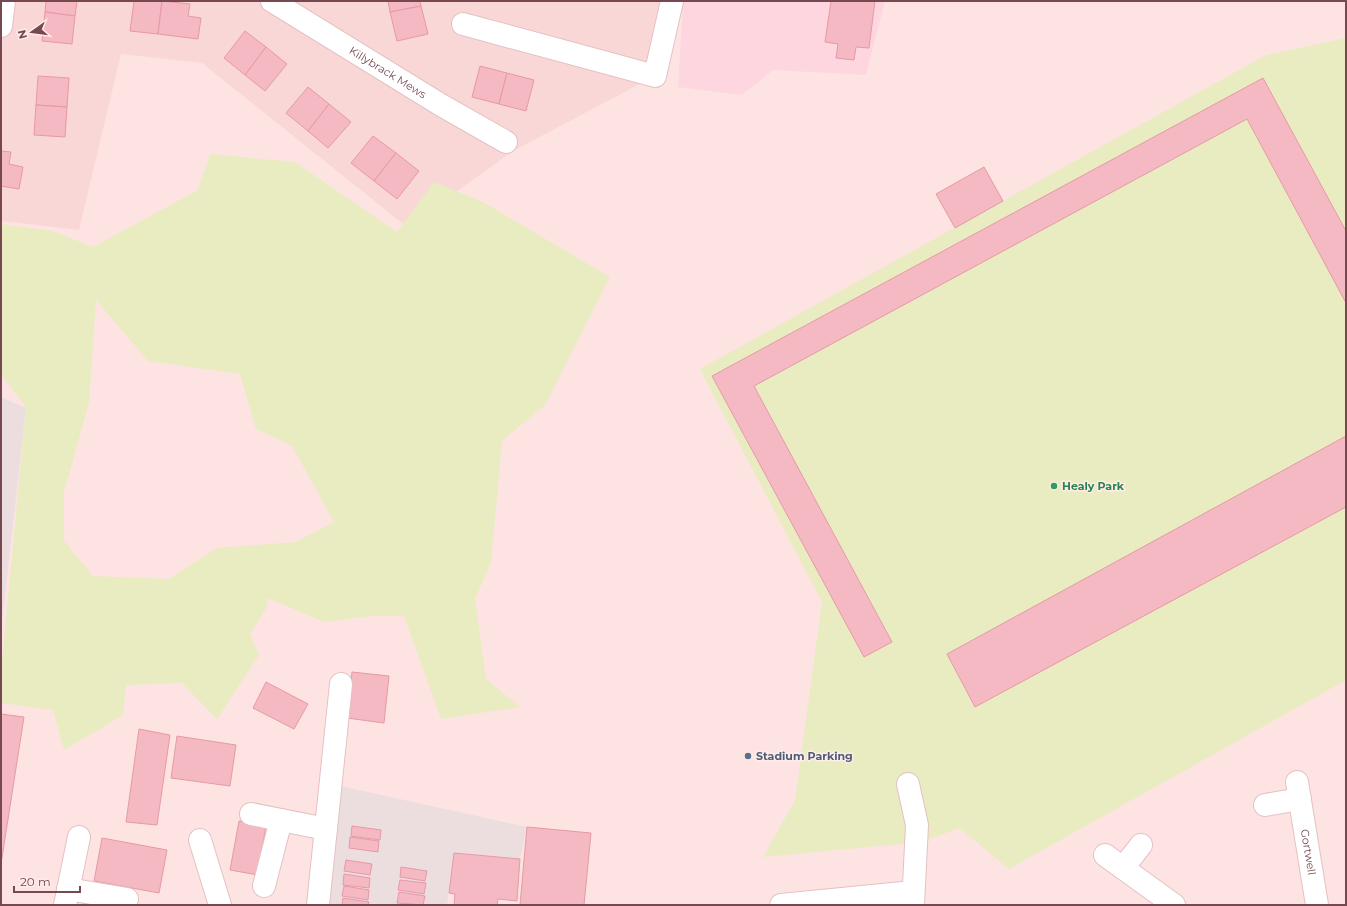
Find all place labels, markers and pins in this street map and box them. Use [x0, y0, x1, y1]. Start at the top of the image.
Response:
place label: Healy Park [1062, 479, 1125, 493]
marker: Healy Park [1049, 481, 1059, 491]
place label: Stadium Parking [756, 749, 853, 763]
marker: Stadium Parking [743, 751, 753, 761]

